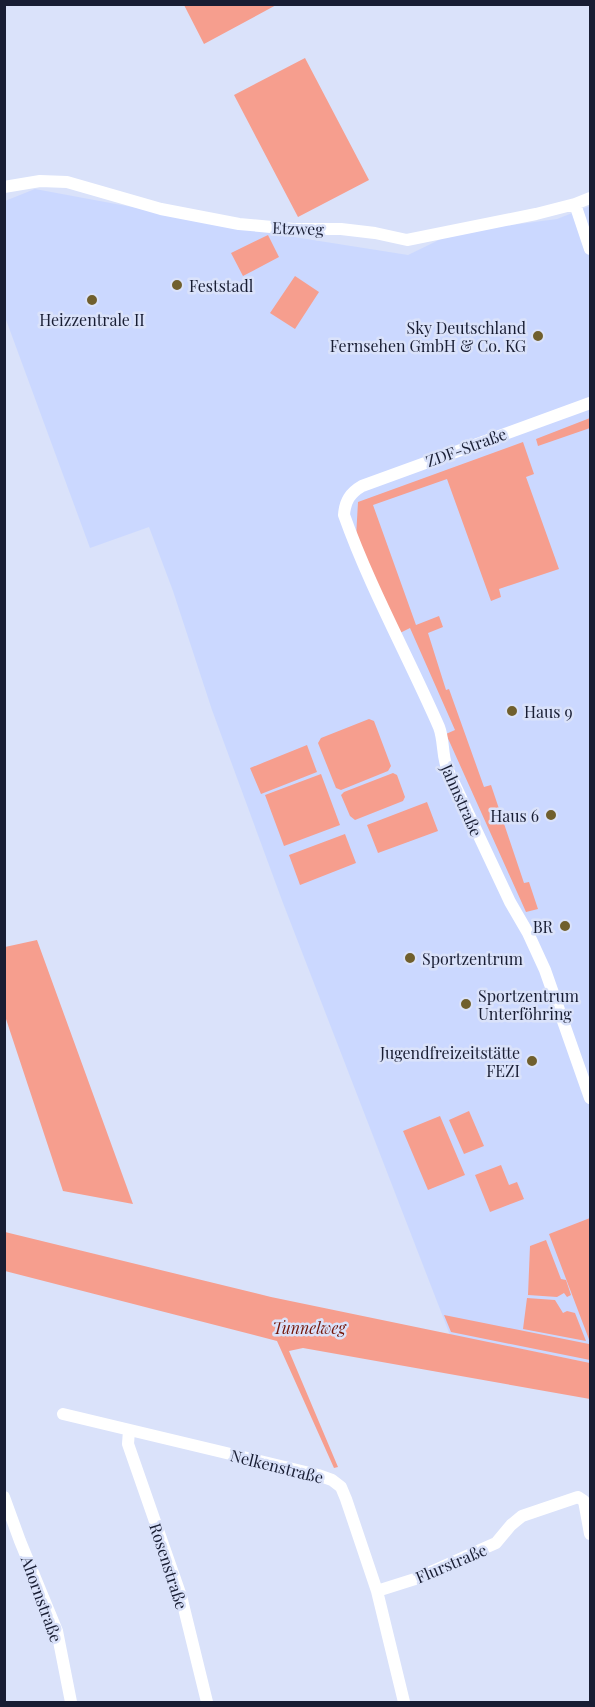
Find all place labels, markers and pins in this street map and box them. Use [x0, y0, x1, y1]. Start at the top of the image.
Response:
place label: Feststadl [189, 275, 254, 296]
marker: Feststadl [170, 278, 184, 292]
marker: Heizzentrale II [85, 293, 99, 307]
place label: Heizzentrale II [39, 309, 145, 330]
place label: Sky Deutschland Fernsehen GmbH & Co. KG [330, 317, 526, 356]
marker: Sky Deutschland Fernsehen GmbH & Co. KG [531, 329, 545, 343]
place label: Haus 9 [524, 701, 573, 722]
marker: Haus 9 [505, 704, 519, 718]
place label: Haus 6 [490, 805, 539, 826]
marker: Haus 6 [544, 808, 558, 822]
place label: BR [533, 916, 554, 937]
marker: BR [558, 919, 572, 933]
place label: Sportzentrum [422, 948, 523, 969]
marker: Sportzentrum [403, 951, 417, 965]
place label: Sportzentrum Unterföhring [478, 985, 579, 1024]
marker: Sportzentrum Unterföhring [459, 997, 473, 1011]
place label: Jugendfreizeitstätte FEZI [379, 1042, 520, 1081]
marker: Jugendfreizeitstätte FEZI [525, 1054, 539, 1068]

